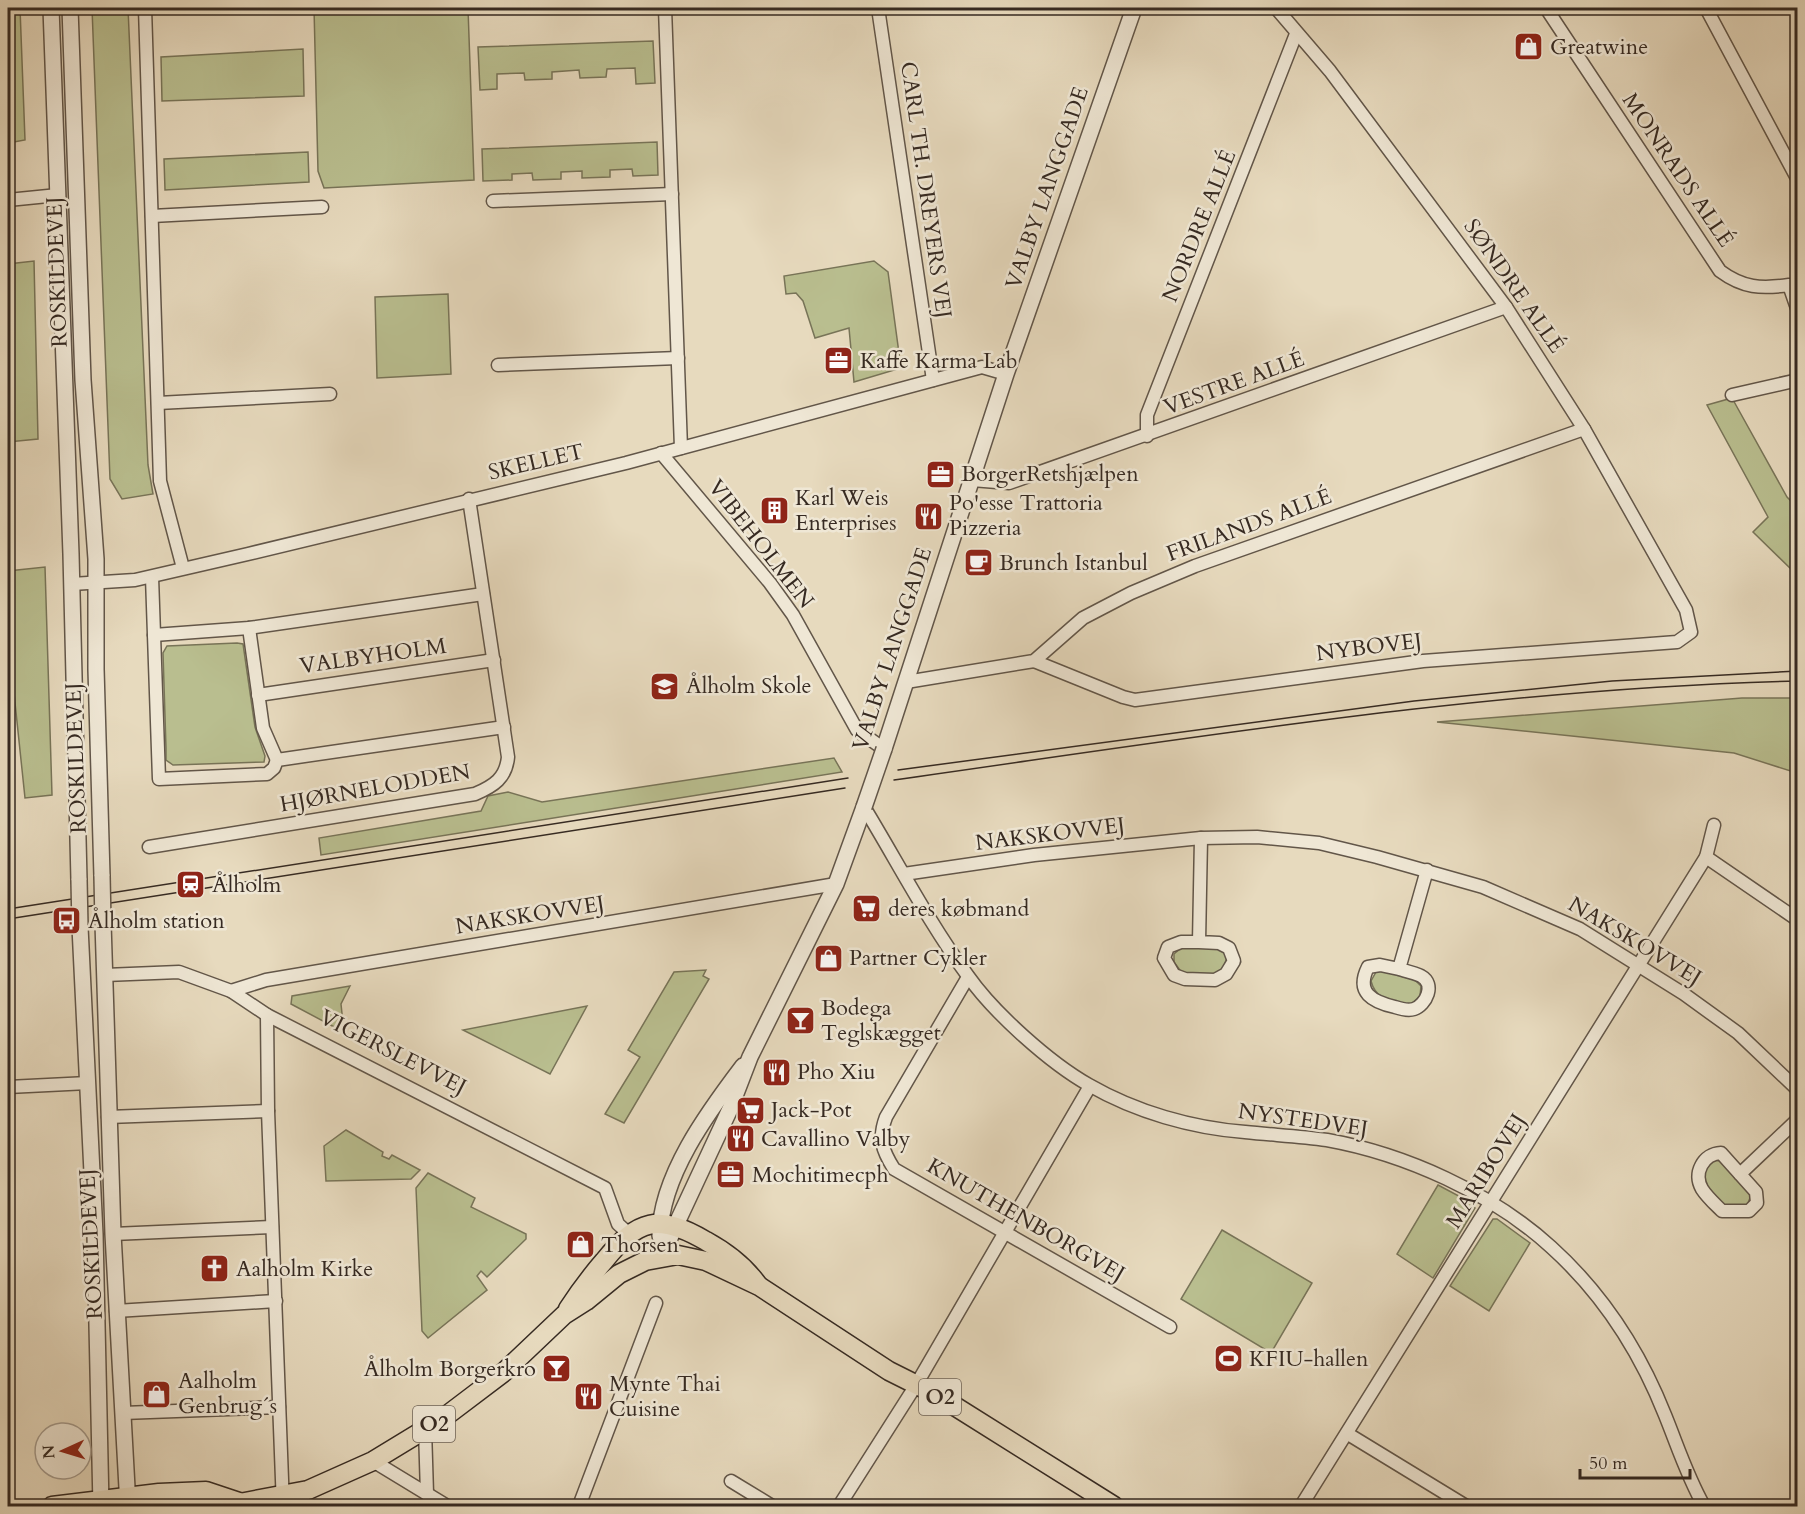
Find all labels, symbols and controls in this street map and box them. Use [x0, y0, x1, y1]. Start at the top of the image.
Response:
shop icon: Greatwine [1513, 31, 1545, 63]
place label: Greatwine [1550, 32, 1648, 62]
street label: CARL TH. DREYERS VEJ [893, 60, 959, 320]
street label: VALBY LANGGADE [998, 83, 1096, 293]
street label: MONRADS ALLÉ [1615, 87, 1741, 253]
street label: NORDRE ALLÉ [1155, 146, 1243, 306]
street label: ROSKILDEVEJ [39, 196, 75, 348]
street label: SØNDRE ALLÉ [1457, 213, 1571, 359]
street label: VESTRE ALLÉ [1160, 344, 1308, 422]
office icon: Kaffe Karma Lab [823, 345, 855, 377]
place label: Kaffe Karma Lab [860, 346, 1018, 376]
street label: SKELLET [485, 436, 587, 488]
office icon: BorgerRetshjælpen [924, 458, 956, 490]
place label: BorgerRetshjælpen [961, 459, 1139, 489]
street label: VIBEHOLMEN [701, 473, 821, 615]
street label: FRILANDS ALLÉ [1162, 481, 1336, 569]
place label: Karl Weis Enterprises [795, 483, 897, 538]
place label: Po'esse Trattoria Pizzeria [949, 488, 1103, 543]
building icon: Karl Weis Enterprises [758, 495, 790, 527]
restaurant icon: Po'esse Trattoria Pizzeria [912, 500, 944, 532]
street label: VALBY LANGGADE [845, 544, 939, 754]
cafe icon: Brunch Istanbul [962, 547, 994, 579]
place label: Brunch Istanbul [999, 548, 1148, 578]
street label: NYBOVEJ [1314, 626, 1424, 668]
street label: VALBYHOLM [298, 631, 449, 681]
school or university icon: Ålholm Skole [649, 670, 681, 702]
place label: Ålholm Skole [686, 671, 812, 701]
street label: ROSKILDEVEJ [58, 682, 94, 834]
street label: HJØRNELODDEN [277, 756, 473, 820]
street label: NAKSKOVVEJ [973, 810, 1127, 858]
station icon: Ålholm [175, 869, 207, 901]
place label: Ålholm [212, 870, 282, 900]
street label: NAKSKOVVEJ [453, 888, 607, 942]
street label: NAKSKOVVEJ [1563, 889, 1707, 993]
supermarket icon: deres købmand [851, 893, 883, 925]
place label: deres købmand [888, 894, 1030, 924]
bus stop icon: Ålholm station [51, 905, 83, 937]
place label: Ålholm station [88, 906, 225, 936]
shop icon: Partner Cykler [812, 942, 844, 974]
place label: Partner Cykler [849, 943, 988, 973]
place label: Bodega Teglskægget [821, 993, 941, 1048]
street label: VIGERSLEVVEJ [314, 1002, 472, 1102]
bar icon: Bodega Teglskægget [784, 1005, 816, 1037]
restaurant icon: Pho Xiu [760, 1056, 792, 1088]
place label: Pho Xiu [797, 1057, 875, 1087]
supermarket icon: Jack-Pot [734, 1094, 766, 1126]
place label: Jack-Pot [768, 1095, 851, 1125]
street label: NYSTEDVEJ [1236, 1096, 1370, 1144]
street label: MARIBOVEJ [1439, 1108, 1533, 1234]
restaurant icon: Cavallino Valby [724, 1123, 756, 1155]
place label: Cavallino Valby [761, 1124, 911, 1154]
street label: KNUTHENBORGVEJ [922, 1151, 1130, 1289]
office icon: Mochitimecph [715, 1159, 747, 1191]
place label: Mochitimecph [752, 1160, 888, 1190]
street label: ROSKILDEVEJ [72, 1168, 110, 1320]
shop icon: Thorsen [564, 1229, 596, 1261]
place label: Thorsen [601, 1230, 679, 1260]
church icon: Aalholm Kirke [199, 1253, 231, 1285]
place label: Aalholm Kirke [236, 1254, 373, 1284]
sports icon: KFIU-hallen [1212, 1343, 1244, 1375]
place label: KFIU-hallen [1249, 1344, 1369, 1374]
bar icon: Ålholm Borgerkro [541, 1353, 573, 1385]
place label: Ålholm Borgerkro [364, 1354, 536, 1384]
place label: Aalholm Genbrug´s [178, 1366, 277, 1421]
place label: Mynte Thai Cuisine [609, 1369, 721, 1424]
shop icon: Aalholm Genbrug´s [141, 1378, 173, 1410]
road number: O2 [919, 1379, 961, 1415]
restaurant icon: Mynte Thai Cuisine [572, 1381, 604, 1413]
road number: O2 [413, 1406, 455, 1442]
north arrow [33, 1421, 93, 1481]
scale bar [1580, 1442, 1690, 1480]
text: N [38, 1444, 60, 1460]
text: 50 m [1589, 1451, 1628, 1476]

